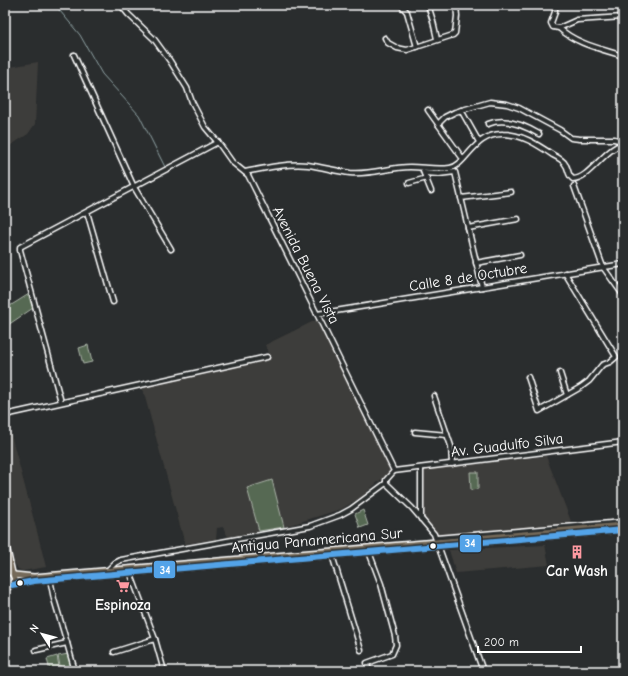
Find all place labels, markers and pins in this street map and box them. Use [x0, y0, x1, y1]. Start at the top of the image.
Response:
unlabelled marker [428, 541, 438, 551]
building icon: Car Wash [569, 544, 585, 560]
place label: Car Wash [546, 562, 608, 580]
unlabelled marker [15, 578, 25, 588]
supermarket icon: Espinoza [115, 578, 131, 594]
place label: Espinoza [95, 596, 151, 614]

